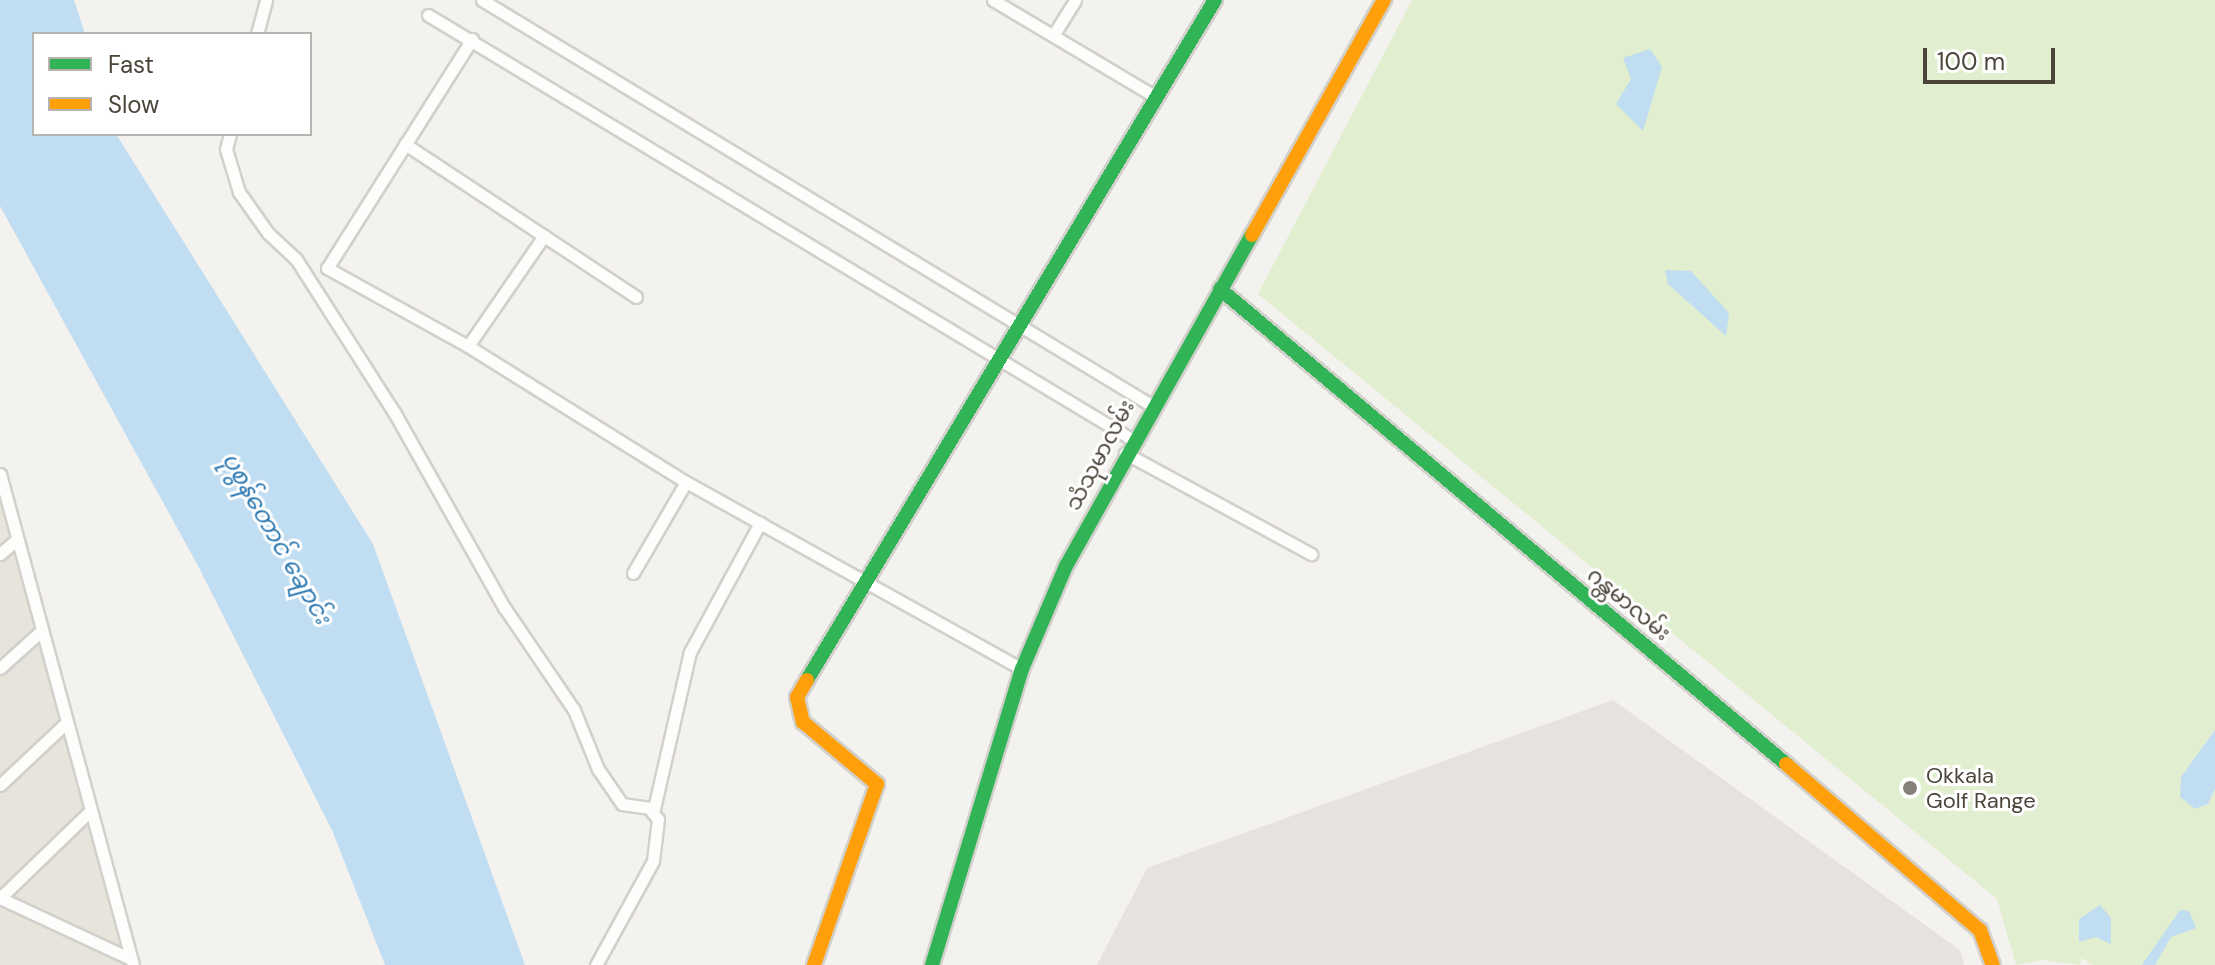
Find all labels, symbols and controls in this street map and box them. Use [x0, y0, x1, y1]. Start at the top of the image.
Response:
legend [32, 32, 312, 136]
scale bar [1927, 32, 2059, 82]
text: 100 m [1937, 46, 2005, 77]
text: Fast [108, 49, 154, 80]
text: Slow [108, 89, 159, 120]
street label: သံသုမာလမ်း [1060, 395, 1140, 515]
water label: ပုစွန်တောင် ချောင်း [216, 447, 338, 629]
street label: ဂန္တမာလမ်း [1582, 562, 1676, 646]
place label: Okkala Golf Range [1926, 762, 2036, 814]
marker: Okkala Golf Range [1901, 779, 1919, 797]

